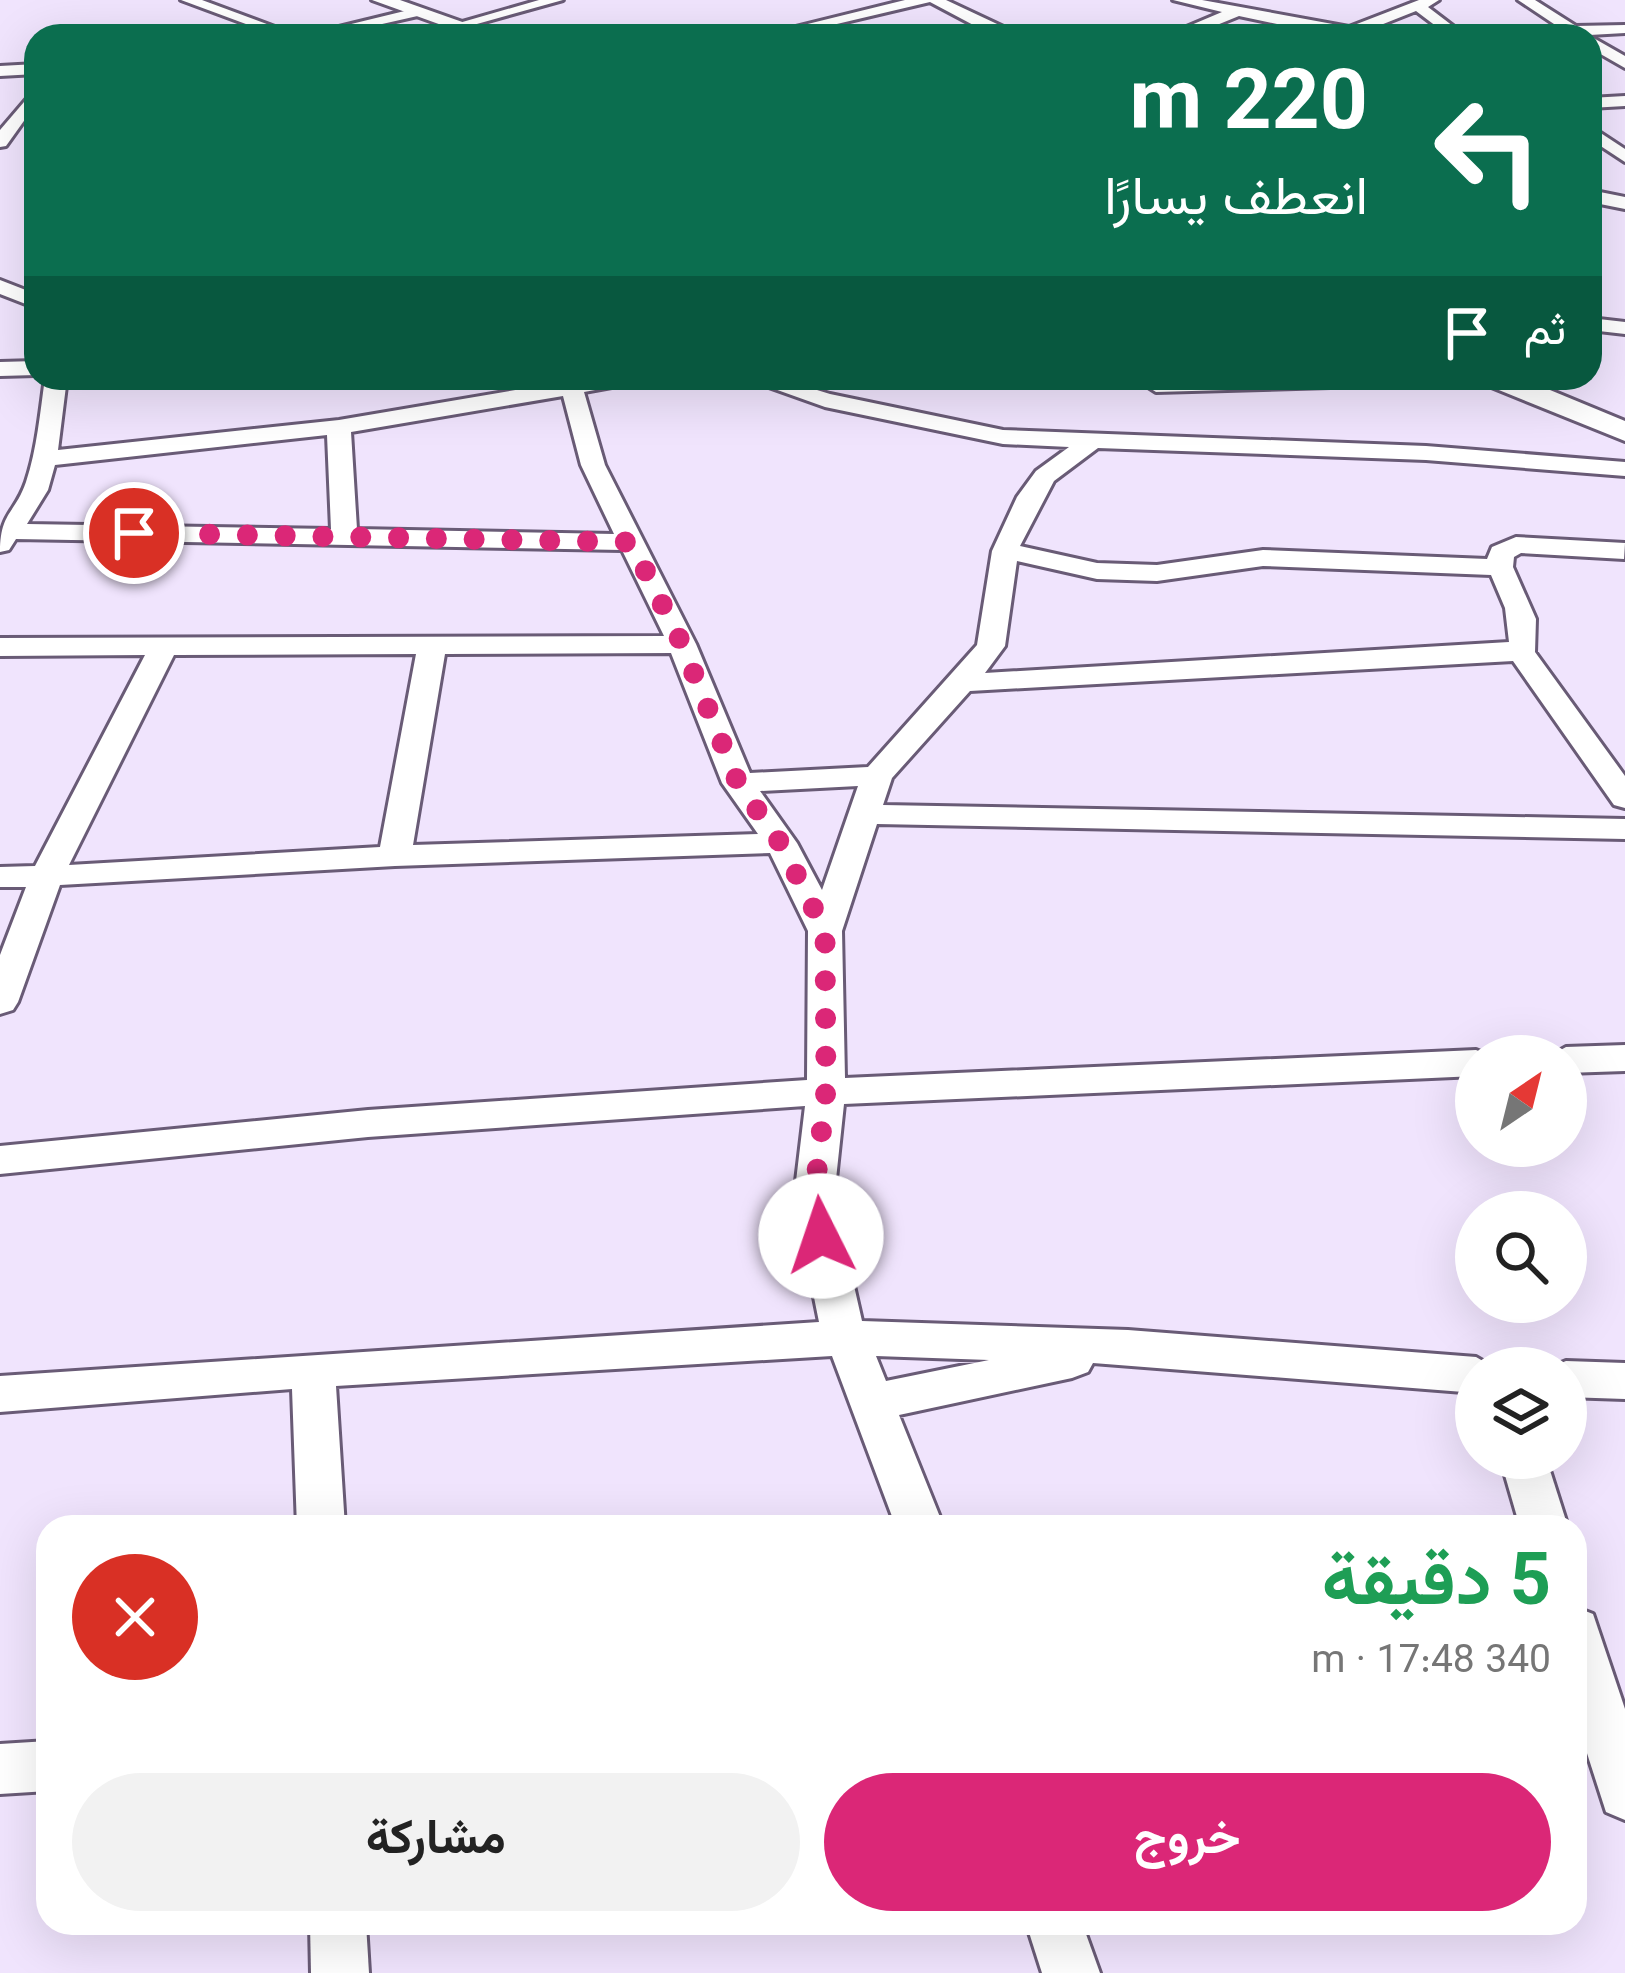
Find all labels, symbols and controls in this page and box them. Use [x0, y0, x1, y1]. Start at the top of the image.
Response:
text: 220 m [1129, 42, 1368, 173]
icon: left [1410, 72, 1566, 228]
text: انعطف يسارًا [1104, 159, 1368, 243]
text: ثم [1524, 298, 1566, 368]
icon: arrive [1434, 300, 1500, 366]
pin [83, 482, 185, 584]
icon: arrive [101, 500, 167, 566]
north arrow [1455, 1035, 1587, 1167]
map controls [1455, 1035, 1587, 1479]
position arrow [758, 1173, 884, 1299]
button: search [1455, 1191, 1587, 1323]
button: layers [1455, 1347, 1587, 1479]
text: 5 دقيقة [1322, 1530, 1551, 1643]
button: close [72, 1554, 198, 1680]
text: 340 m · 17:48 [1311, 1632, 1551, 1693]
button: مشاركة [72, 1773, 800, 1911]
button: خروج [824, 1773, 1551, 1911]

